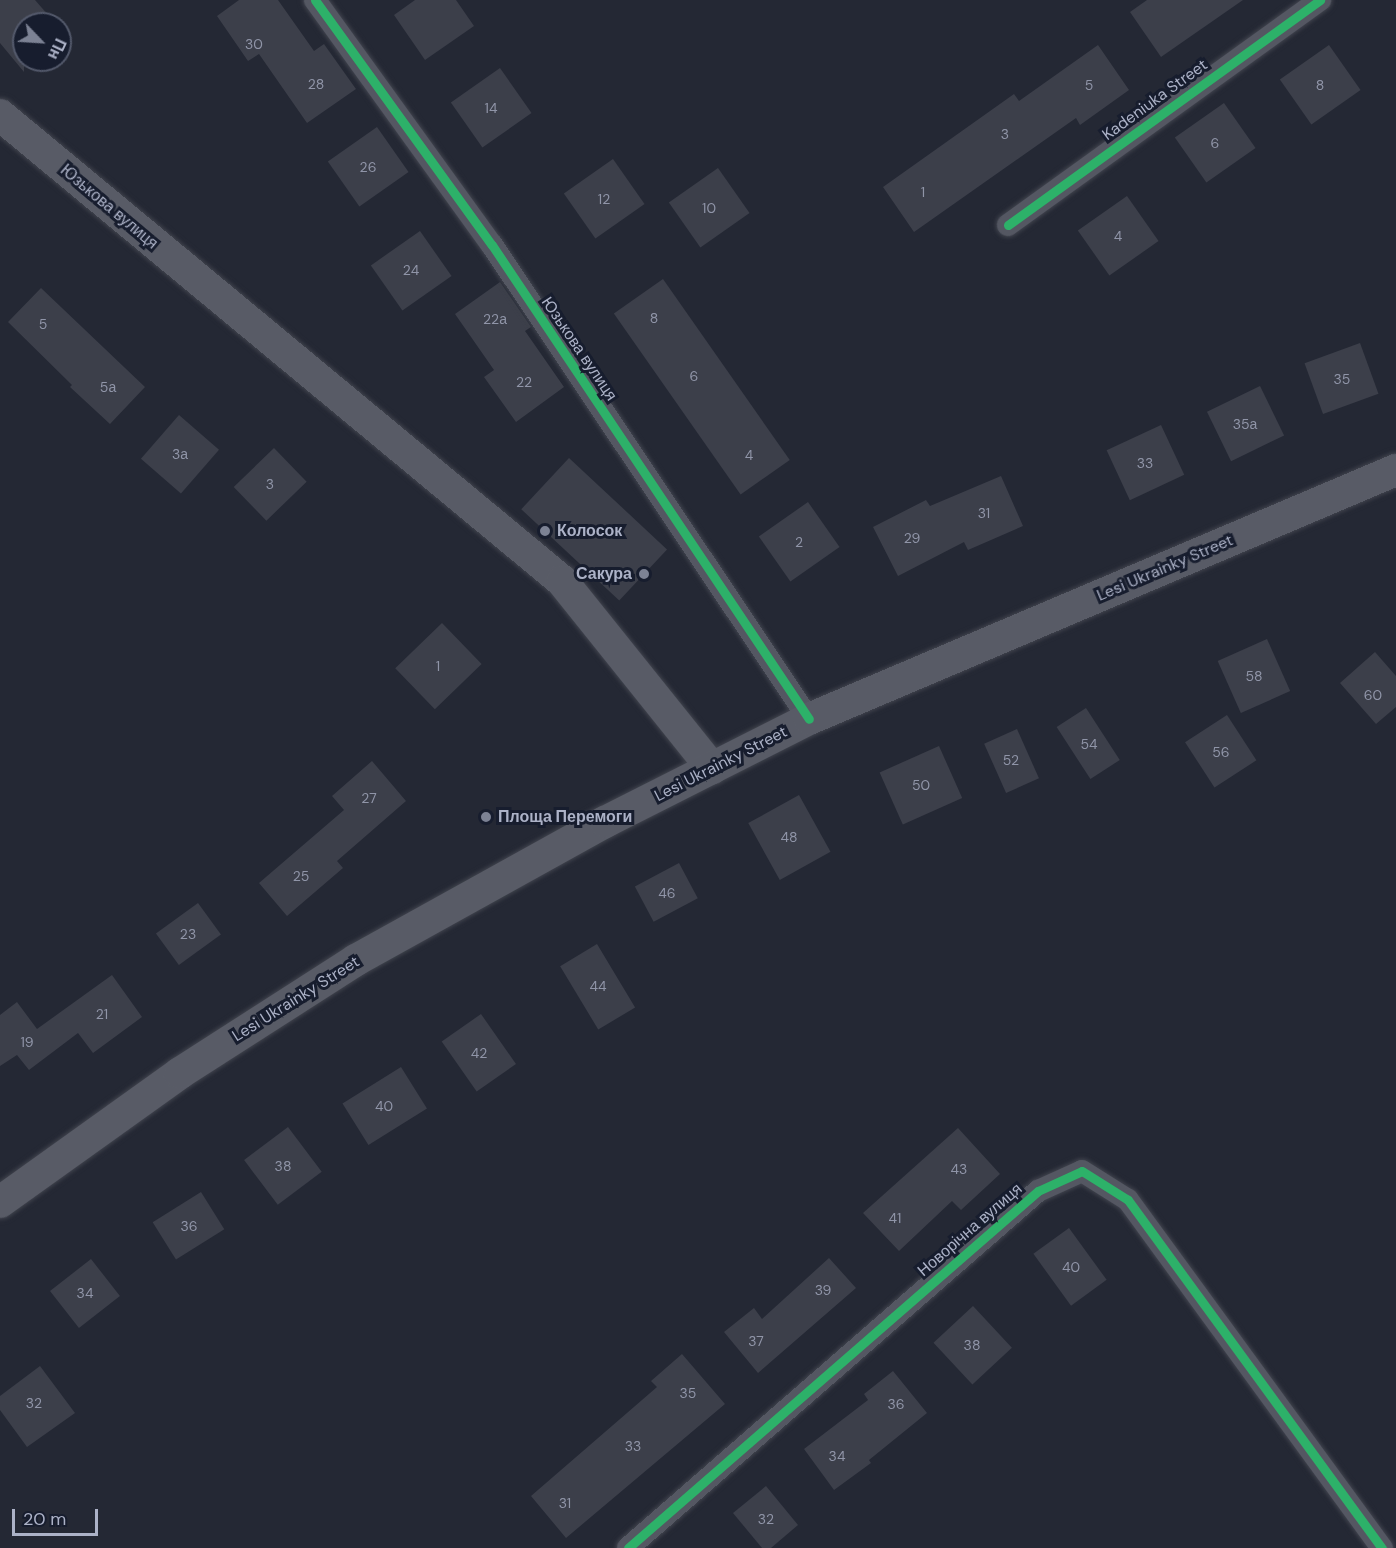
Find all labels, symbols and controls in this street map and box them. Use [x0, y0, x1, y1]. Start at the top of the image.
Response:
north arrow [12, 12, 72, 72]
text: Пн [43, 35, 71, 63]
house number: 30 [245, 36, 263, 52]
street label: Kadeniuka Street [1099, 55, 1211, 145]
house number: 28 [308, 76, 324, 92]
house number: 5 [1085, 77, 1093, 93]
house number: 8 [1316, 77, 1324, 93]
house number: 14 [485, 100, 497, 116]
house number: 3 [1001, 126, 1009, 142]
house number: 6 [1211, 135, 1219, 151]
house number: 26 [360, 159, 376, 175]
street label: Юзькова вулиця [56, 161, 162, 253]
house number: 1 [921, 184, 925, 200]
house number: 12 [598, 191, 610, 207]
house number: 10 [702, 200, 716, 216]
house number: 4 [1114, 228, 1122, 244]
house number: 24 [403, 262, 419, 278]
street label: Юзькова вулиця [537, 293, 621, 405]
house number: 8 [650, 310, 658, 326]
house number: 22а [483, 311, 507, 327]
house number: 5 [39, 316, 47, 332]
house number: 6 [690, 368, 698, 384]
house number: 35 [1334, 371, 1350, 387]
house number: 22 [516, 374, 532, 390]
house number: 5а [100, 379, 116, 395]
house number: 35а [1233, 416, 1257, 432]
house number: 3а [172, 446, 188, 462]
house number: 4 [745, 447, 753, 463]
house number: 33 [1137, 455, 1153, 471]
house number: 3 [266, 476, 274, 492]
house number: 31 [978, 505, 990, 521]
place label: Колосок [557, 521, 622, 541]
marker: Колосок [538, 524, 552, 538]
house number: 29 [904, 530, 920, 546]
street label: Lesi Ukrainky Street [1094, 531, 1236, 605]
house number: 2 [795, 534, 803, 550]
place label: Сакура [576, 564, 632, 584]
marker: Сакура [637, 567, 651, 581]
house number: 1 [436, 658, 440, 674]
house number: 58 [1245, 668, 1263, 684]
house number: 60 [1364, 687, 1382, 703]
street label: Lesi Ukrainky Street [652, 722, 790, 806]
house number: 54 [1080, 736, 1098, 752]
house number: 56 [1212, 744, 1230, 760]
house number: 52 [1003, 752, 1019, 768]
house number: 50 [912, 777, 930, 793]
house number: 27 [361, 790, 377, 806]
place label: Площа Перемоги [498, 807, 632, 827]
marker: Площа Перемоги [479, 810, 493, 824]
house number: 48 [780, 829, 798, 845]
house number: 25 [293, 868, 309, 884]
house number: 46 [658, 885, 676, 901]
house number: 23 [180, 926, 196, 942]
street label: Lesi Ukrainky Street [229, 952, 363, 1046]
house number: 44 [590, 978, 606, 994]
house number: 21 [96, 1006, 108, 1022]
house number: 19 [20, 1034, 34, 1050]
house number: 42 [471, 1045, 487, 1061]
house number: 40 [375, 1098, 393, 1114]
house number: 38 [275, 1158, 291, 1174]
house number: 43 [951, 1161, 967, 1177]
street label: Новорічна вулиця [914, 1179, 1026, 1281]
house number: 41 [889, 1210, 901, 1226]
house number: 36 [180, 1218, 198, 1234]
house number: 40 [1062, 1259, 1080, 1275]
house number: 39 [815, 1282, 831, 1298]
house number: 34 [77, 1285, 93, 1301]
house number: 37 [748, 1333, 764, 1349]
house number: 38 [964, 1337, 980, 1353]
house number: 35 [680, 1385, 696, 1401]
house number: 32 [26, 1395, 42, 1411]
house number: 36 [887, 1396, 905, 1412]
house number: 33 [625, 1438, 641, 1454]
house number: 34 [829, 1448, 845, 1464]
house number: 31 [559, 1495, 571, 1511]
scale bar [15, 1497, 100, 1535]
text: 20 m [23, 1507, 66, 1531]
house number: 32 [758, 1511, 774, 1527]

